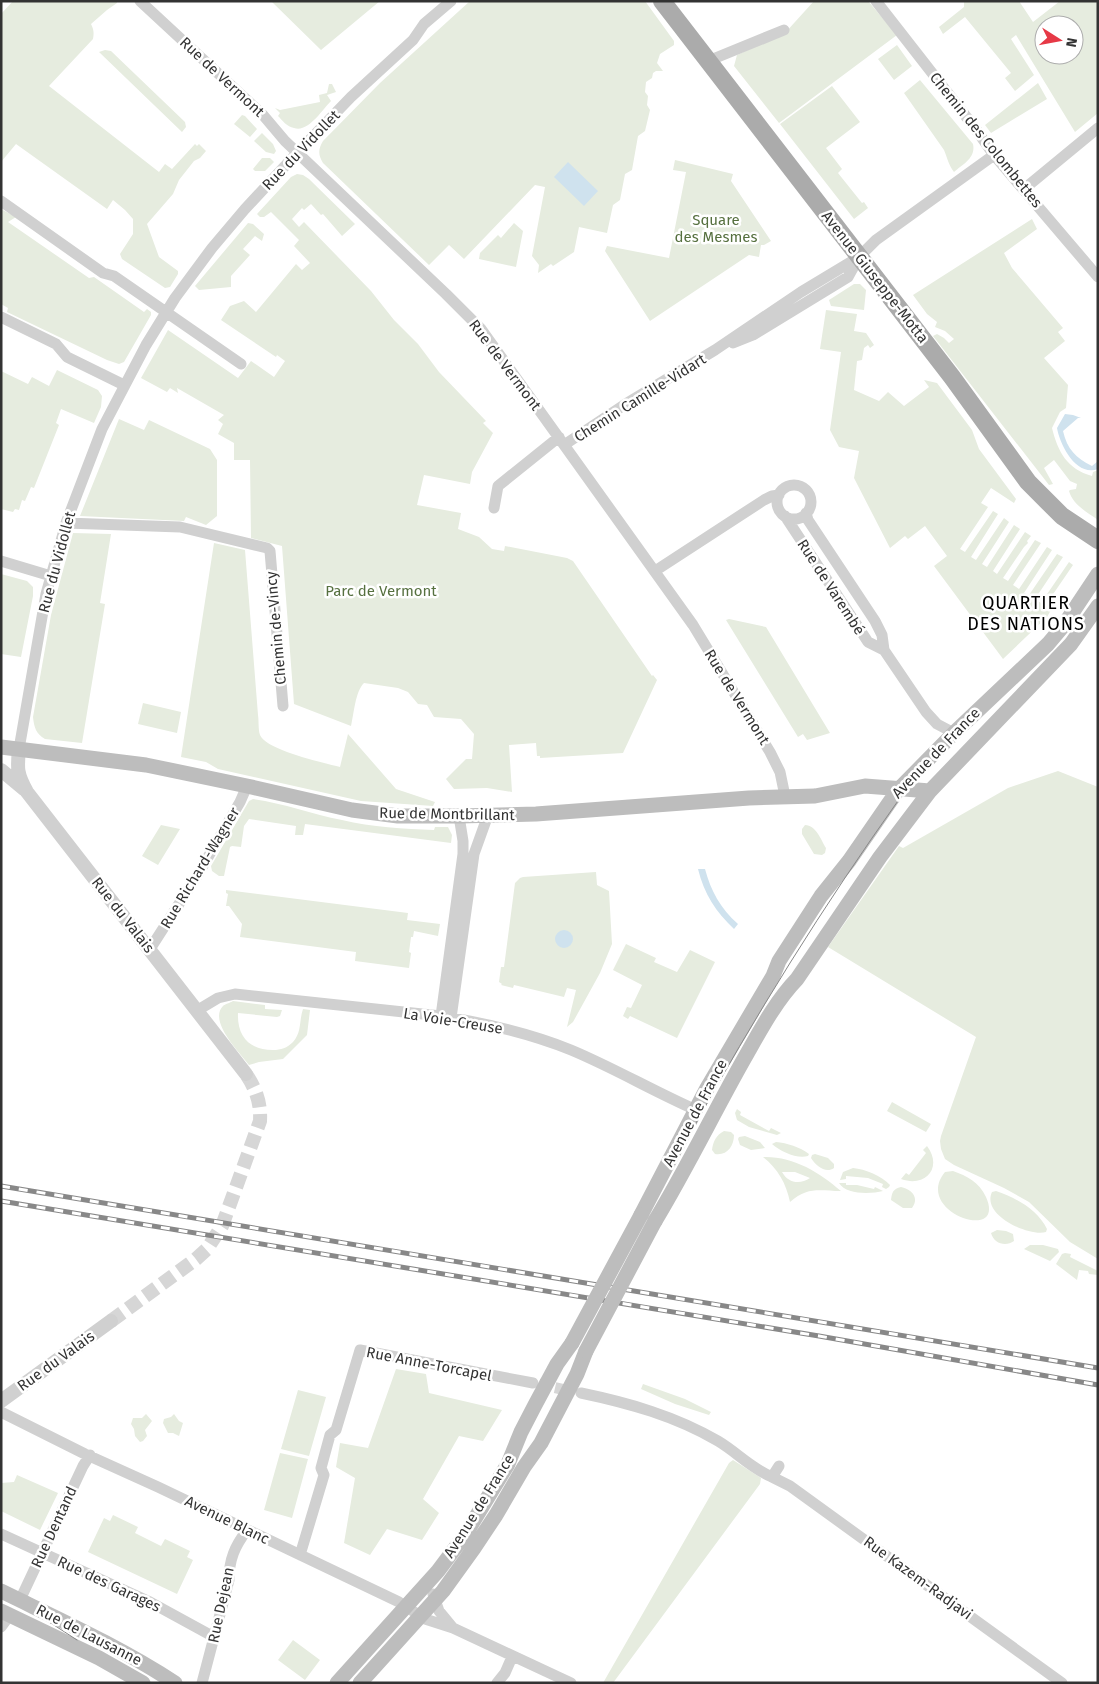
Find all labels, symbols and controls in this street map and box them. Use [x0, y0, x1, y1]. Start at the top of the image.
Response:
north arrow [1034, 15, 1084, 65]
street label: Rue de Vermont [176, 33, 268, 121]
text: N [1062, 36, 1081, 49]
street label: Chemin des Colombettes [926, 69, 1046, 211]
street label: Rue du Vidollet [258, 106, 344, 194]
street label: Avenue Giuseppe-Motta [818, 207, 932, 347]
park label: Square des Mesmes [674, 211, 758, 246]
street label: Rue de Vermont [465, 316, 545, 414]
street label: Chemin Camille-Vidart [571, 350, 710, 446]
street label: Rue du Vidollet [35, 509, 79, 615]
street label: Rue de Varembé [793, 536, 869, 638]
street label: Chemin de-Vincy [262, 570, 290, 685]
park label: Parc de Vermont [325, 582, 437, 600]
district label: QUARTIER DES NATIONS [967, 592, 1085, 635]
street label: Rue de Vermont [701, 646, 774, 748]
street label: Avenue de France [888, 704, 984, 802]
street label: Rue Richard-Wagner [157, 804, 243, 932]
street label: Rue de Montbrillant [379, 804, 516, 824]
street label: Rue du Valais [88, 874, 158, 956]
street label: La Voie-Creuse [402, 1004, 504, 1038]
street label: Avenue de France [659, 1056, 731, 1170]
street label: Rue du Valais [14, 1327, 98, 1395]
street label: Rue Anne-Torcapel [365, 1343, 494, 1385]
street label: Avenue de France [440, 1451, 518, 1561]
street label: Rue Dentand [27, 1483, 81, 1571]
street label: Avenue Blanc [182, 1492, 272, 1548]
street label: Rue Kazem-Radjavi [860, 1532, 976, 1624]
street label: Rue des Garages [55, 1552, 163, 1616]
street label: Rue Dejean [204, 1565, 238, 1645]
street label: Rue de Lausanne [33, 1601, 145, 1669]

